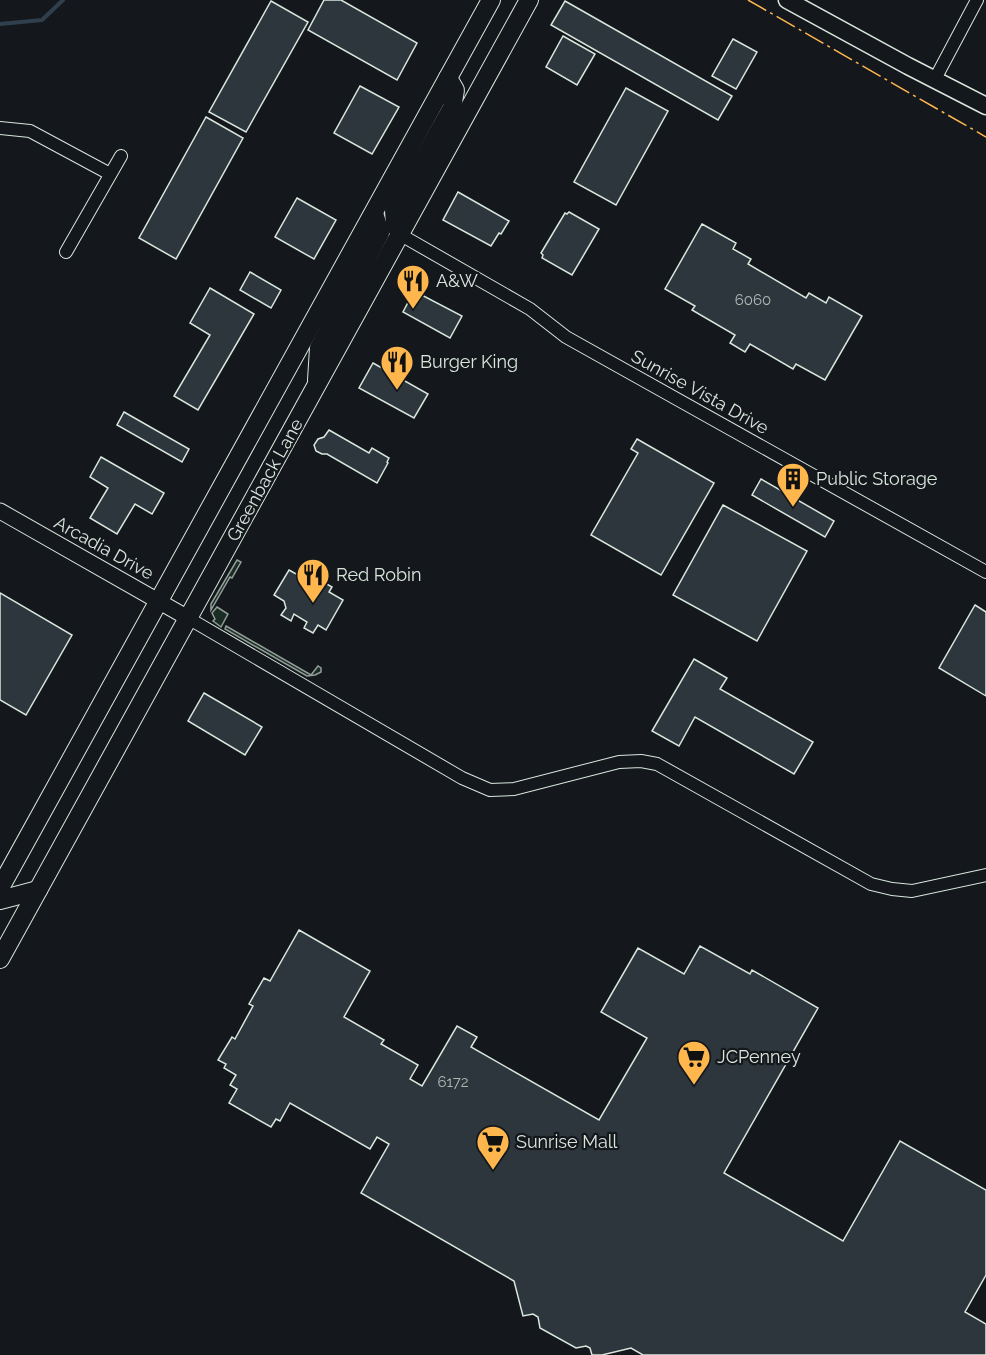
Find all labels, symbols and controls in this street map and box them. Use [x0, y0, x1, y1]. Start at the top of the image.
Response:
restaurant icon: A&W [395, 263, 431, 310]
place label: A&W [436, 270, 478, 291]
house number: 6060 [735, 291, 771, 309]
restaurant icon: Burger King [379, 344, 415, 391]
street label: Sunrise Vista Drive [628, 345, 773, 438]
place label: Burger King [420, 351, 518, 372]
street label: Greenback Lane [222, 414, 307, 545]
building icon: Public Storage [775, 461, 811, 508]
place label: Public Storage [816, 468, 938, 489]
street label: Arcadia Drive [51, 512, 158, 584]
restaurant icon: Red Robin [295, 557, 331, 604]
place label: Red Robin [336, 564, 422, 585]
supermarket icon: JCPenney [676, 1039, 712, 1086]
place label: JCPenney [717, 1046, 801, 1067]
house number: 6172 [437, 1073, 469, 1091]
supermarket icon: Sunrise Mall [475, 1124, 511, 1171]
place label: Sunrise Mall [516, 1131, 618, 1152]

